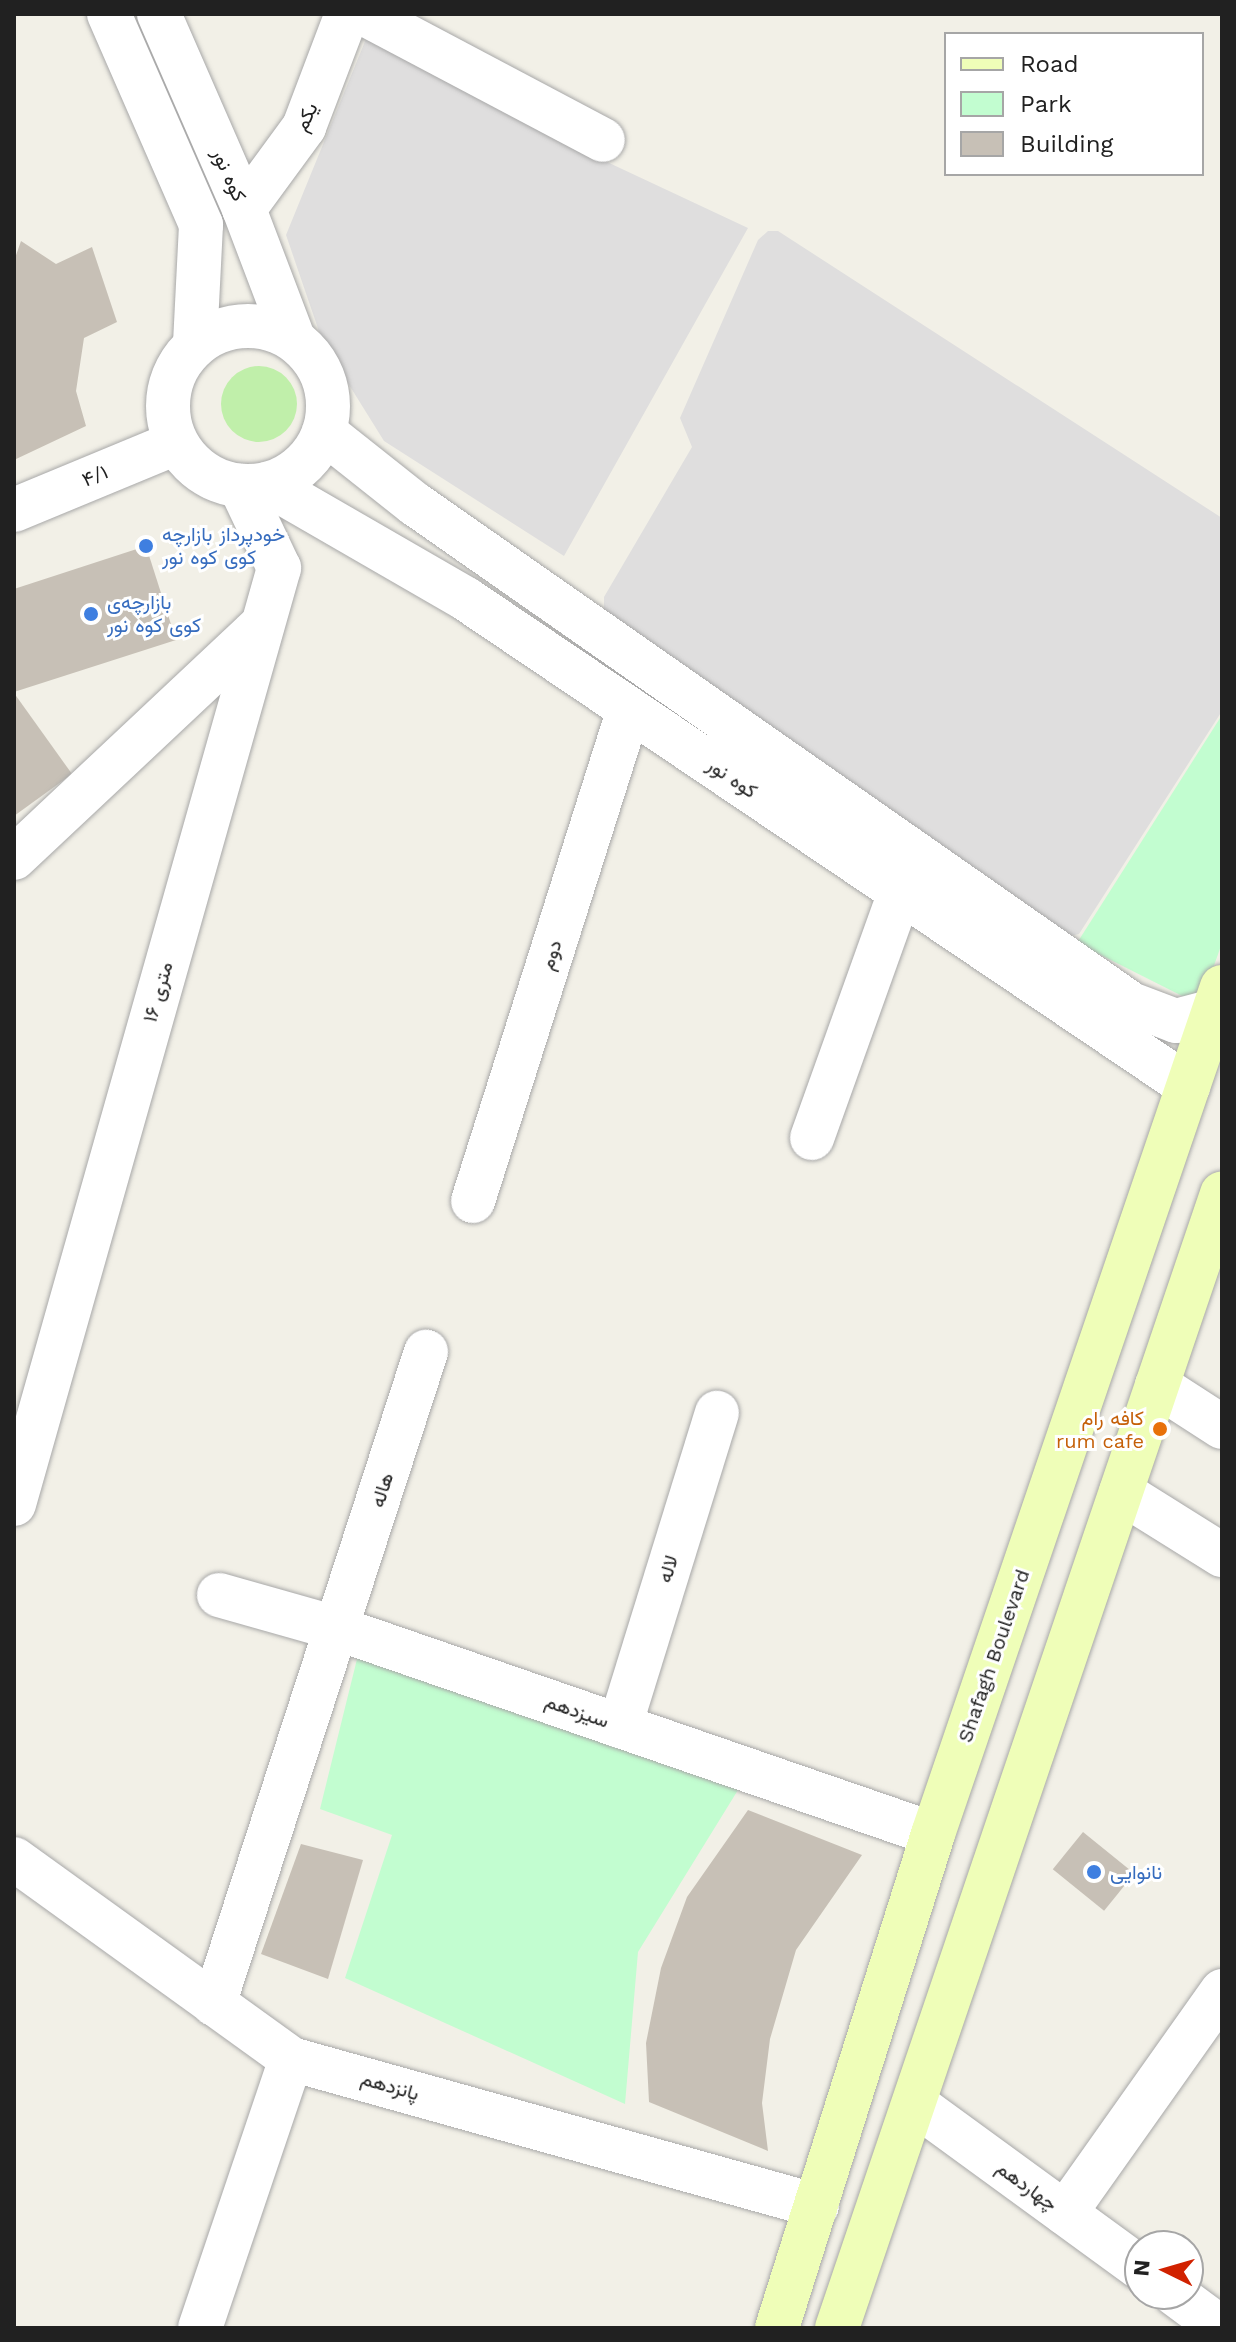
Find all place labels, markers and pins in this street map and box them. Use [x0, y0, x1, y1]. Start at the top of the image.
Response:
place label: خودپرداز بازارچه کوی کوه نور [162, 522, 285, 569]
marker: خودپرداز بازارچه کوی کوه نور [137, 537, 155, 555]
place label: بازارچه‌ی کوی کوه نور [107, 590, 201, 637]
marker: بازارچه‌ی کوی کوه نور [82, 605, 100, 623]
place label: کافه رام rum cafe [1056, 1406, 1144, 1453]
marker: کافه رام rum cafe [1151, 1420, 1169, 1438]
place label: نانوایی [1110, 1860, 1162, 1884]
marker: نانوایی [1085, 1863, 1103, 1881]

